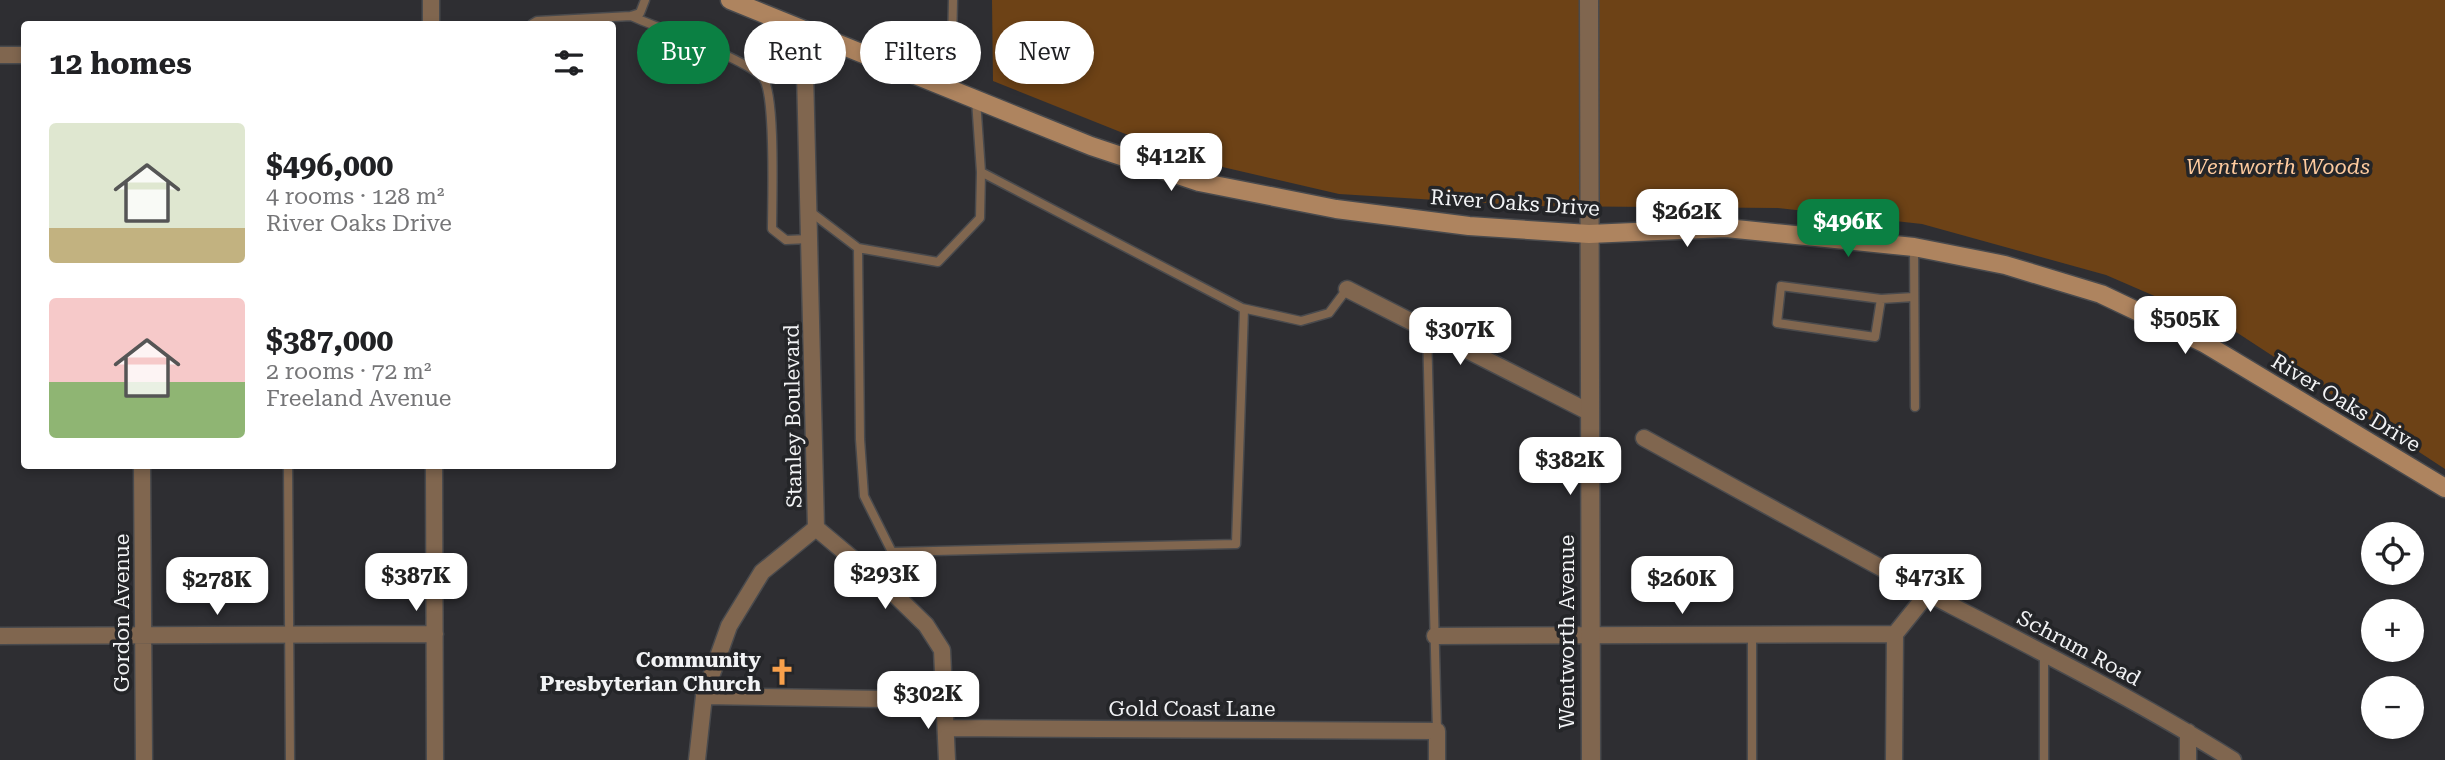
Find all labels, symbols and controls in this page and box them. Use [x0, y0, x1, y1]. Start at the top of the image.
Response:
chip: Buy [637, 21, 730, 84]
chip: Rent [744, 21, 846, 84]
chip: Filters [860, 21, 981, 84]
chip: New [995, 21, 1094, 84]
icon: filters [550, 44, 588, 82]
text: 12 homes [49, 46, 192, 81]
pin: $412K [1122, 134, 1220, 193]
text: $412K [1136, 142, 1206, 169]
text: $496,000 [266, 148, 393, 183]
icon: home [105, 151, 189, 235]
park label: Wentworth Woods [2186, 155, 2370, 179]
text: 4 rooms · 128 m² [266, 183, 444, 210]
street label: River Oaks Drive [1429, 185, 1601, 221]
pin: $262K [1638, 190, 1736, 249]
text: $262K [1652, 198, 1722, 225]
pin: $496K [1799, 200, 1897, 259]
text: $496K [1813, 208, 1883, 235]
text: River Oaks Drive [266, 210, 452, 237]
pin: $505K [2136, 296, 2234, 356]
text: $505K [2150, 305, 2220, 332]
pin: $307K [1411, 308, 1509, 367]
text: $307K [1425, 316, 1495, 343]
text: $387,000 [266, 323, 393, 358]
street label: Stanley Boulevard [779, 323, 807, 508]
icon: home [105, 326, 189, 410]
street label: River Oaks Drive [2267, 349, 2425, 457]
text: 2 rooms · 72 m² [266, 358, 432, 385]
text: Freeland Avenue [266, 385, 451, 412]
pin: $382K [1521, 438, 1619, 497]
text: $382K [1535, 446, 1605, 473]
map controls [2361, 522, 2424, 739]
button: locate [2361, 522, 2424, 585]
street label: Gordon Avenue [110, 534, 134, 692]
street label: Wentworth Avenue [1555, 535, 1579, 729]
pin: $293K [836, 552, 934, 611]
pin: $387K [367, 554, 465, 613]
pin: $473K [1881, 554, 1979, 614]
pin: $260K [1633, 556, 1731, 616]
pin: $278K [168, 558, 266, 617]
text: $293K [850, 560, 920, 587]
text: $387K [381, 562, 451, 589]
text: $473K [1895, 563, 1965, 590]
text: $260K [1647, 565, 1717, 592]
text: $278K [182, 566, 252, 593]
button: + [2361, 599, 2424, 662]
street label: Schrum Road [2013, 605, 2145, 691]
place label: Community Presbyterian Church [540, 648, 761, 696]
church icon: Community Presbyterian Church [767, 657, 797, 687]
pin: $302K [879, 672, 977, 731]
button: − [2361, 676, 2424, 739]
text: $302K [893, 680, 963, 707]
street label: Gold Coast Lane [1109, 697, 1275, 721]

